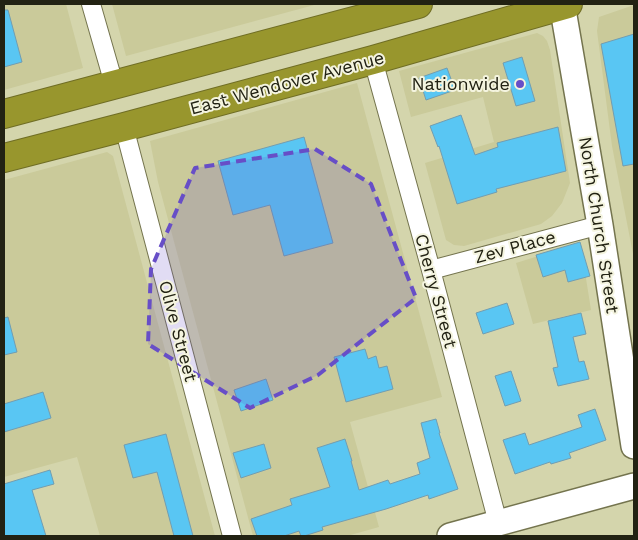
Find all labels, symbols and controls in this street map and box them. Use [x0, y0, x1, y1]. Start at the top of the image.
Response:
street label: East Wendover Avenue [187, 46, 386, 119]
place label: Nationwide [411, 73, 510, 94]
marker: Nationwide [514, 78, 526, 90]
street label: North Church Street [575, 135, 624, 315]
street label: Zev Place [472, 226, 558, 267]
street label: Cherry Street [411, 231, 462, 351]
street label: Olive Street [155, 278, 202, 384]

